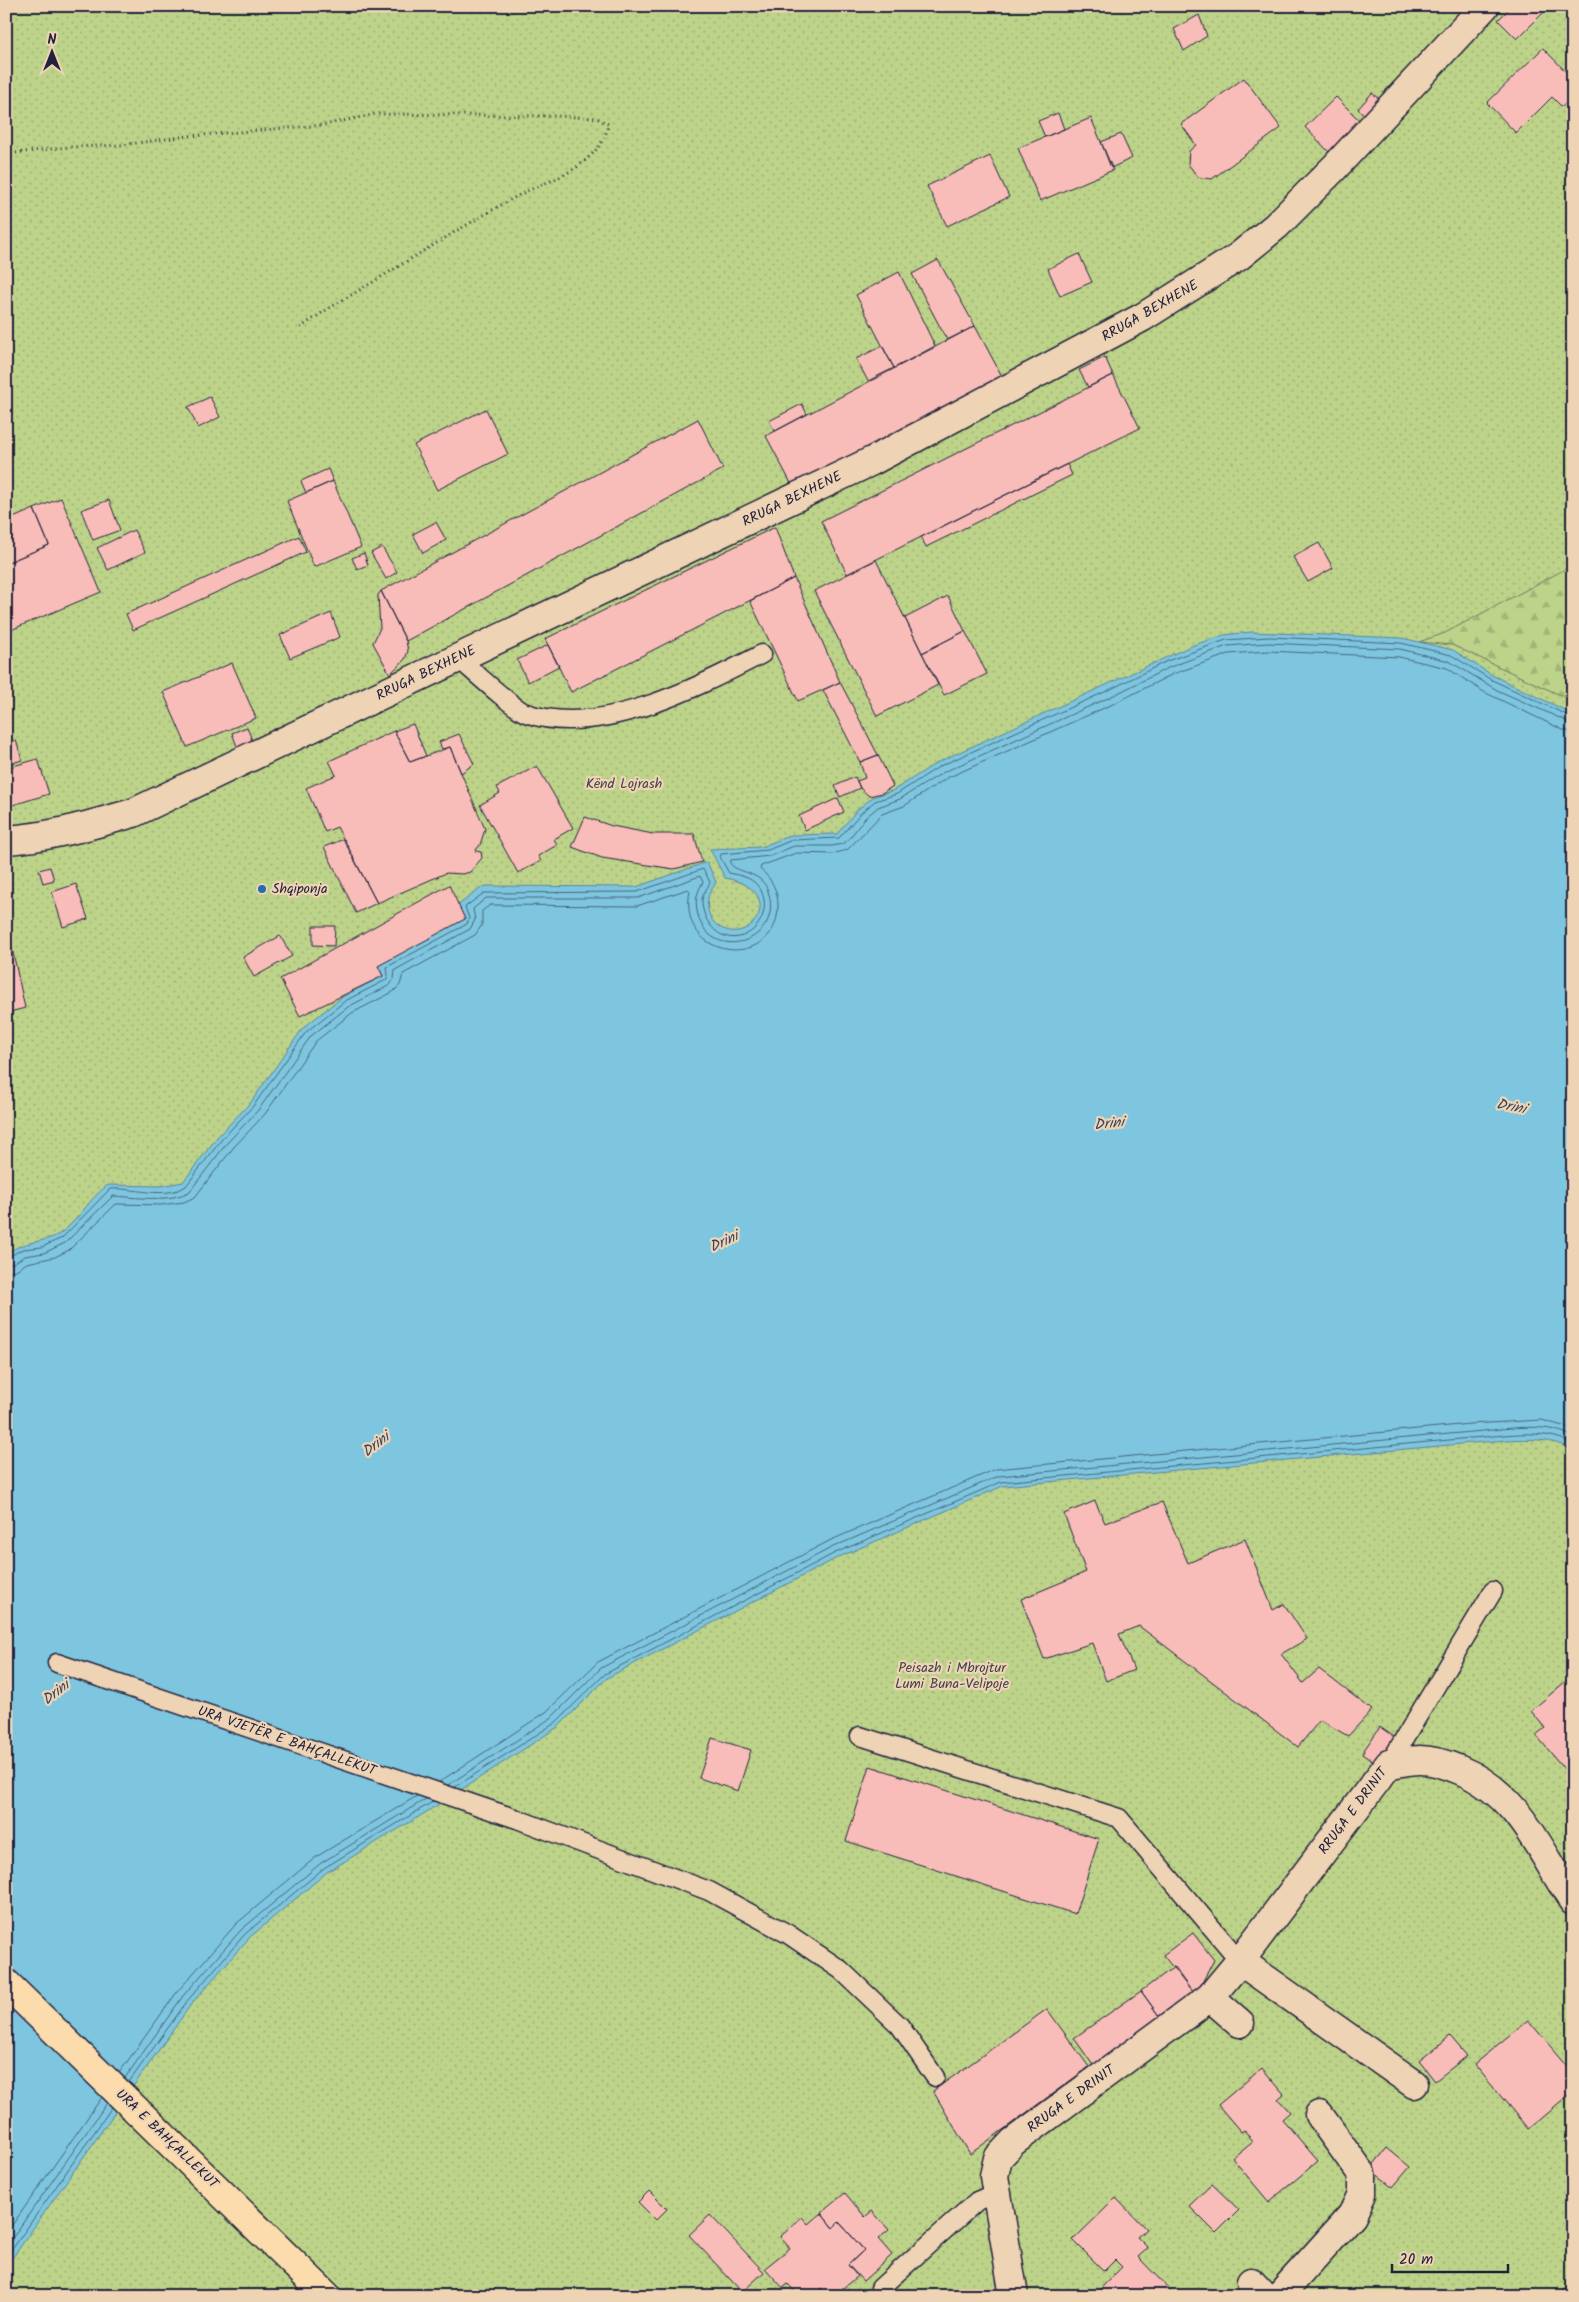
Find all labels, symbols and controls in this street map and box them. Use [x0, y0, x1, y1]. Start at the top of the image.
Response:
north arrow [28, 28, 78, 78]
text: N [48, 29, 57, 51]
street label: RRUGA BEXHENE [1098, 274, 1203, 348]
street label: RRUGA BEXHENE [738, 465, 846, 533]
street label: RRUGA BEXHENE [372, 639, 480, 707]
park label: Kënd Lojrash [586, 773, 662, 795]
place label: Shqiponja [272, 878, 328, 900]
marker: Shqiponja [256, 883, 268, 895]
water label: Drini [1494, 1093, 1531, 1122]
water label: Drini [1093, 1110, 1128, 1137]
water label: Drini [705, 1223, 746, 1259]
water label: Drini [357, 1424, 398, 1464]
park label: Peisazh i Mbrojtur Lumi Buna-Velipoje [895, 1657, 1010, 1695]
water label: Drini [37, 1672, 78, 1712]
street label: URA VJETËR E BAHÇALLEKUT [195, 1700, 381, 1782]
street label: RRUGA E DRINIT [1313, 1762, 1394, 1859]
street label: RRUGA E DRINIT [1022, 2059, 1121, 2138]
street label: URA E BAHÇALLEKUT [110, 2084, 225, 2195]
scale bar [1392, 2242, 1508, 2274]
text: 20 m [1399, 2248, 1433, 2272]

